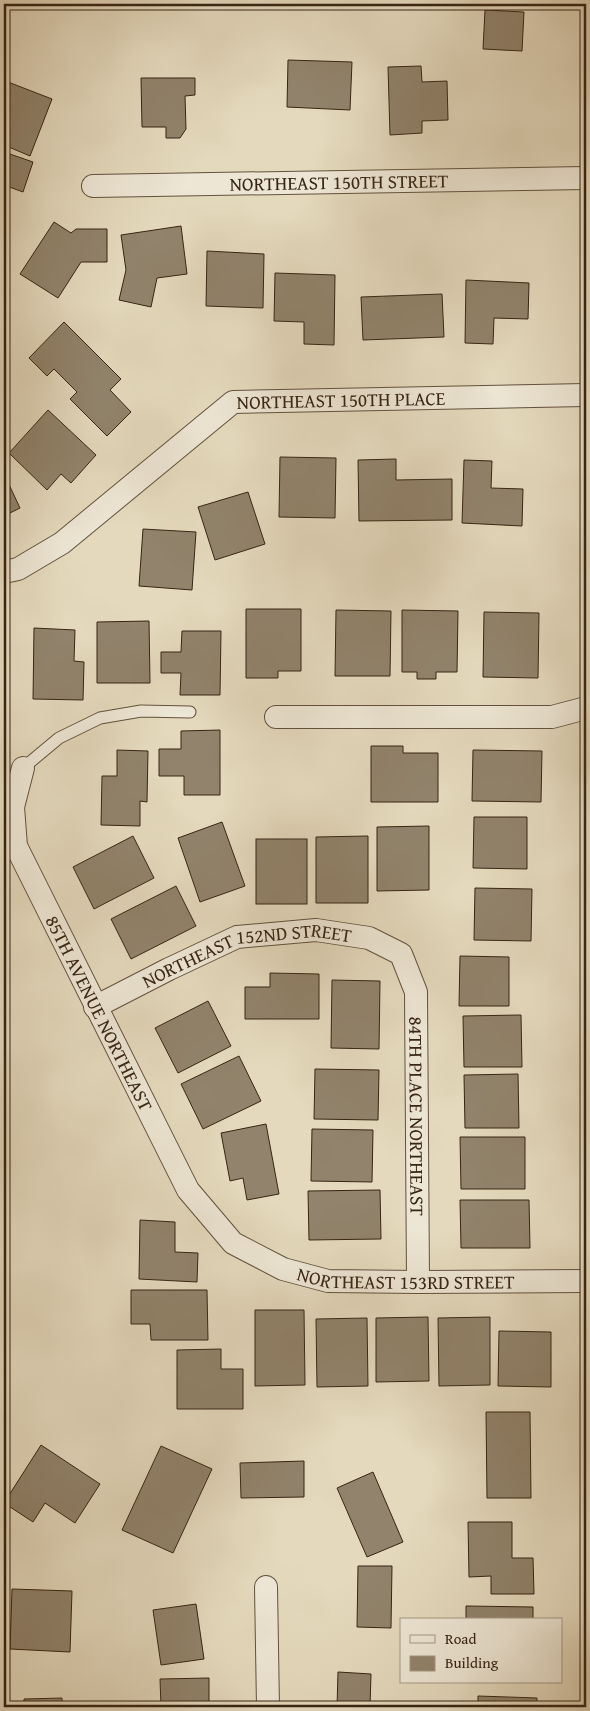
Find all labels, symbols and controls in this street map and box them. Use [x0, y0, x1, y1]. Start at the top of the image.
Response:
street label: NORTHEAST 150TH STREET [229, 166, 449, 198]
street label: NORTHEAST 150TH PLACE [236, 384, 446, 416]
street label: 85TH AVENUE NORTHEAST [39, 910, 160, 1116]
street label: NORTHEAST 152ND STREET [137, 915, 354, 995]
street label: 84TH PLACE NORTHEAST [402, 1016, 432, 1216]
street label: NORTHEAST 153RD STREET [294, 1259, 515, 1296]
legend [400, 1618, 562, 1684]
text: Road [445, 1628, 476, 1649]
text: Building [445, 1652, 499, 1673]

